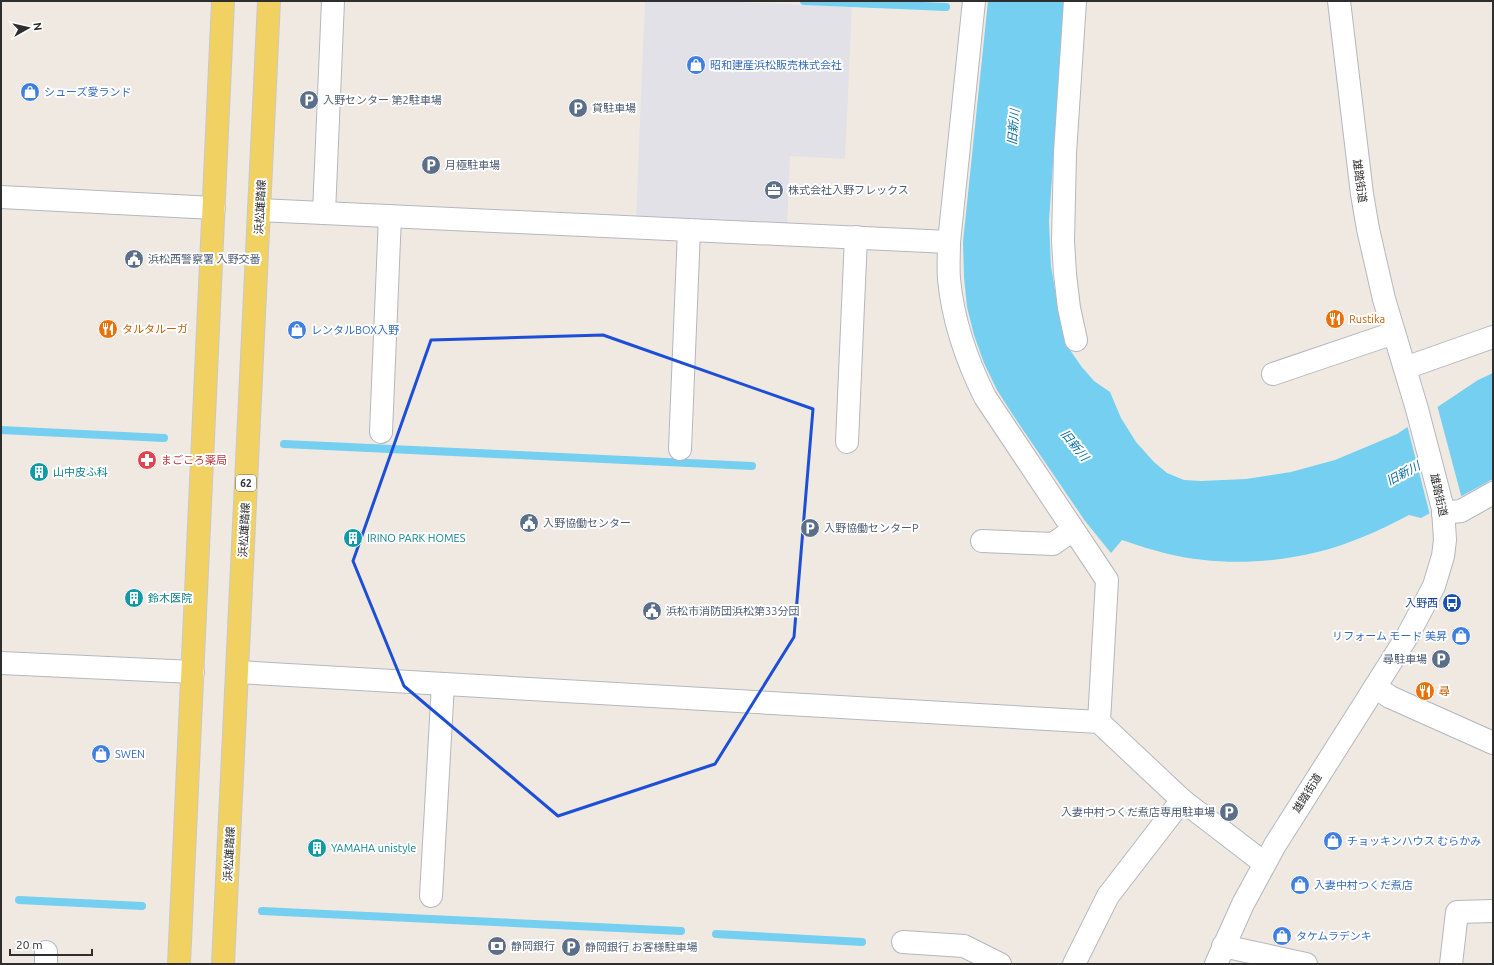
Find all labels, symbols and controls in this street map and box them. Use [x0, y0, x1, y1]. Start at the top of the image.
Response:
north arrow [8, 8, 48, 48]
text: N [31, 22, 44, 32]
shop icon: 昭和建産浜松販売株式会社 [685, 54, 707, 76]
place label: 昭和建産浜松販売株式会社 [710, 59, 842, 71]
shop icon: シューズ愛ランド [19, 81, 41, 103]
place label: シューズ愛ランド [44, 86, 131, 98]
parking icon: 入野センター 第2駐車場 [298, 89, 320, 111]
place label: 入野センター 第2駐車場 [323, 94, 442, 106]
parking icon: 貸駐車場 [567, 97, 589, 119]
place label: 貸駐車場 [592, 102, 636, 114]
water label: 旧新川 [1005, 107, 1021, 146]
parking icon: 月極駐車場 [420, 154, 442, 176]
street label: 雄踏街道 [1351, 158, 1369, 204]
place label: 月極駐車場 [445, 159, 500, 171]
street label: 浜松雄踏線 [253, 179, 267, 235]
office icon: 株式会社入野フレックス [763, 179, 785, 201]
place label: 株式会社入野フレックス [788, 184, 909, 196]
public building icon: 浜松西警察署 入野交番 [123, 248, 145, 270]
place label: 浜松西警察署 入野交番 [148, 253, 261, 265]
restaurant icon: Rustika [1324, 308, 1346, 330]
place label: Rustika [1349, 313, 1385, 325]
restaurant icon: タルタルーガ [97, 318, 119, 340]
shop icon: レンタルBOX入野 [286, 319, 308, 341]
place label: タルタルーガ [122, 323, 188, 335]
place label: レンタルBOX入野 [311, 324, 399, 336]
water label: 旧新川 [1059, 427, 1093, 465]
pharmacy icon: まごころ薬局 [136, 449, 158, 471]
place label: まごころ薬局 [161, 454, 227, 466]
water label: 旧新川 [1384, 458, 1424, 487]
building icon: 山中皮ふ科 [28, 461, 50, 483]
place label: 山中皮ふ科 [53, 466, 108, 478]
street label: 雄踏街道 [1428, 472, 1450, 518]
road number: 62 [236, 475, 256, 491]
street label: 浜松雄踏線 [237, 502, 251, 558]
public building icon: 入野協働センター [518, 512, 540, 534]
place label: 入野協働センター [543, 517, 631, 529]
parking icon: 入野協働センターP [799, 517, 821, 539]
place label: 入野協働センターP [824, 522, 919, 534]
building icon: IRINO PARK HOMES [342, 527, 364, 549]
place label: IRINO PARK HOMES [367, 532, 466, 544]
building icon: 鈴木医院 [123, 587, 145, 609]
place label: 鈴木医院 [148, 592, 192, 604]
bus stop icon: 入野西 [1441, 592, 1463, 614]
place label: 入野西 [1405, 597, 1438, 609]
public building icon: 浜松市消防団浜松第33分団 [641, 600, 663, 622]
place label: 浜松市消防団浜松第33分団 [666, 605, 799, 617]
shop icon: リフォーム モード 美昇 [1450, 625, 1472, 647]
place label: リフォーム モード 美昇 [1332, 630, 1447, 642]
parking icon: 尋駐車場 [1430, 648, 1452, 670]
place label: 尋駐車場 [1383, 653, 1427, 665]
restaurant icon: 尋 [1414, 680, 1436, 702]
place label: 尋 [1439, 685, 1450, 697]
shop icon: SWEN [90, 743, 112, 765]
place label: SWEN [115, 748, 145, 760]
street label: 雄踏街道 [1290, 771, 1324, 815]
parking icon: 入妻中村つくだ煮店専用駐車場 [1218, 801, 1240, 823]
place label: 入妻中村つくだ煮店専用駐車場 [1061, 806, 1215, 818]
street label: 浜松雄踏線 [222, 826, 236, 882]
shop icon: チョッキンハウス むらかみ [1322, 830, 1344, 852]
place label: チョッキンハウス むらかみ [1347, 835, 1481, 847]
building icon: YAMAHA unistyle [306, 837, 328, 859]
place label: YAMAHA unistyle [331, 842, 416, 854]
shop icon: 入妻中村つくだ煮店 [1289, 874, 1311, 896]
place label: 入妻中村つくだ煮店 [1314, 879, 1413, 891]
shop icon: タケムラデンキ [1271, 925, 1293, 947]
place label: タケムラデンキ [1296, 930, 1372, 942]
scale bar [10, 931, 92, 957]
bank icon: 静岡銀行 [486, 935, 508, 957]
parking icon: 静岡銀行 お客様駐車場 [560, 936, 582, 958]
text: 20 m [16, 938, 43, 951]
place label: 静岡銀行 [511, 940, 555, 952]
place label: 静岡銀行 お客様駐車場 [585, 941, 698, 953]

